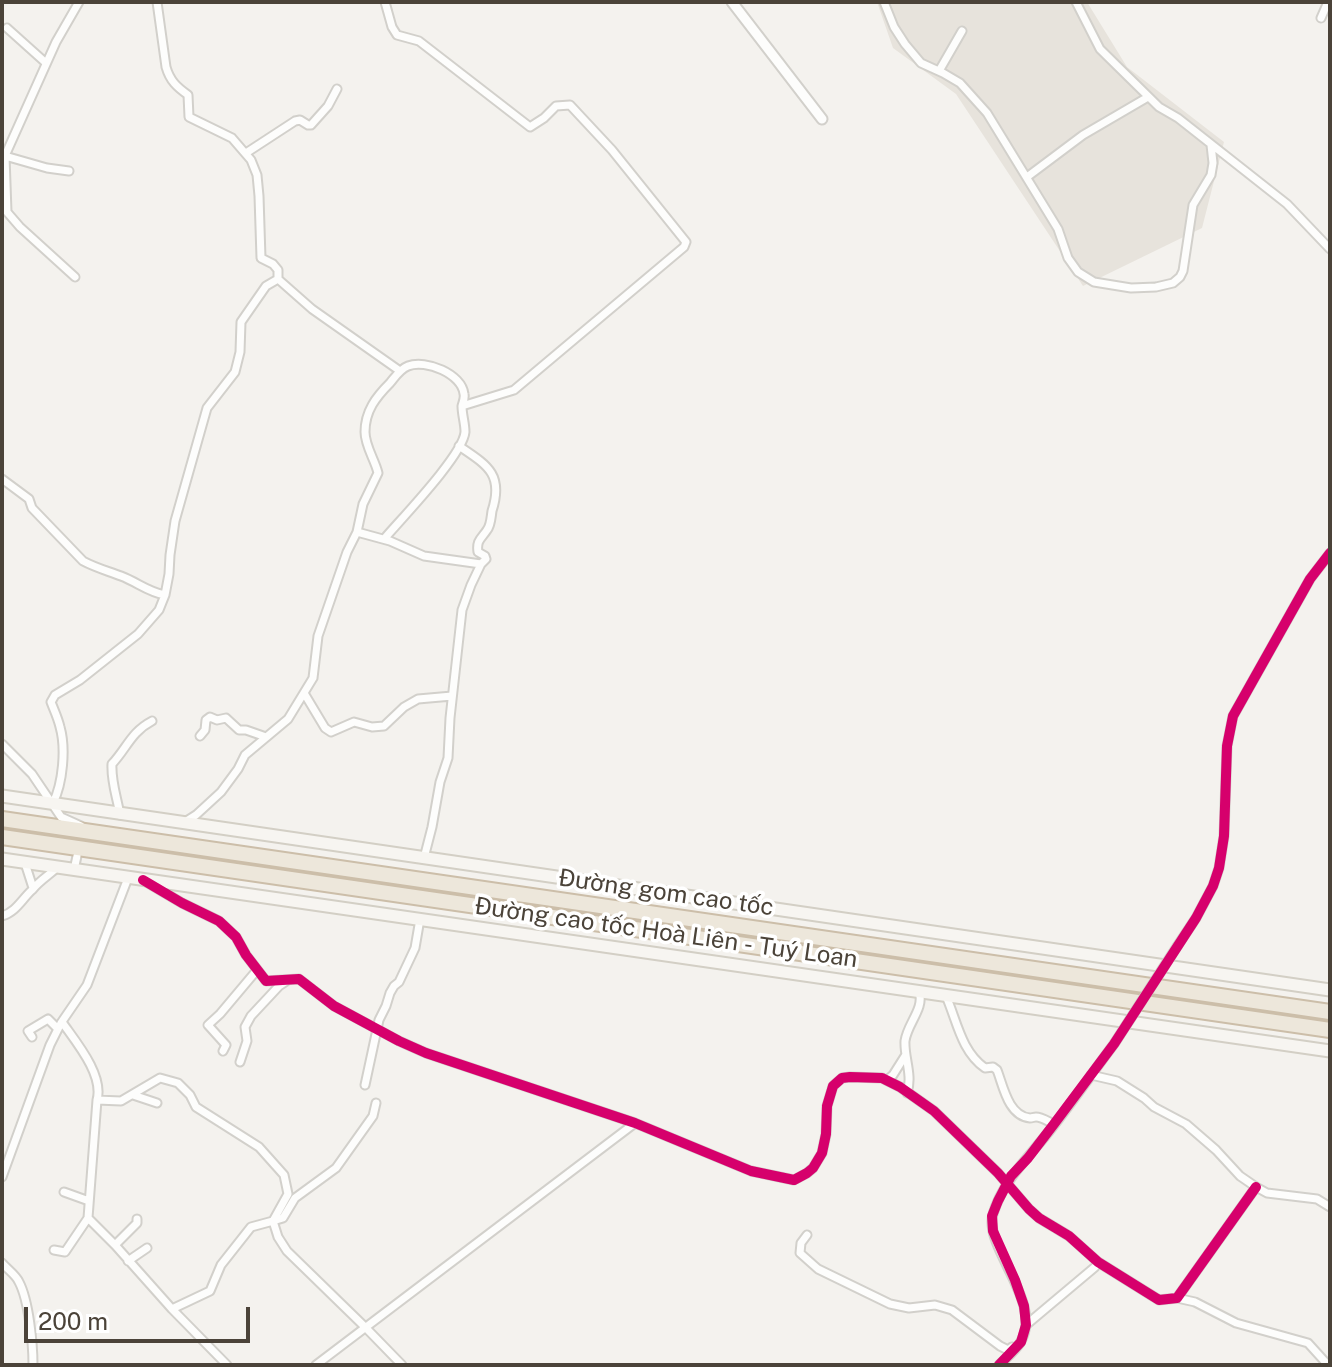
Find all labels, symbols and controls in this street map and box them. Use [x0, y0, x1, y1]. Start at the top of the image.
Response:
street label: Đường gom cao tốc [557, 864, 775, 922]
street label: Đường cao tốc Hoà Liên - Tuý Loan [473, 892, 859, 974]
scale bar [28, 1291, 254, 1341]
text: 200 m [38, 1307, 108, 1335]

